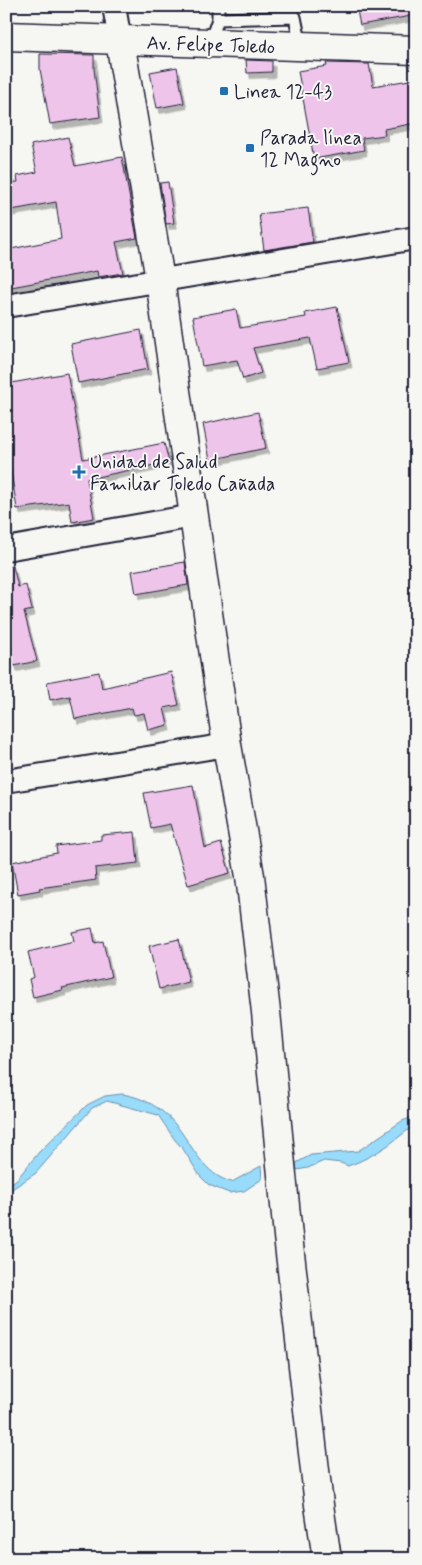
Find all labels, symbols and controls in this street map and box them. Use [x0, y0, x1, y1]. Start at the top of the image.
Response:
street label: Av. Felipe Toledo [146, 31, 276, 60]
place label: Linea 12-43 [234, 80, 332, 105]
marker: Linea 12-43 [218, 85, 230, 97]
place label: Parada línea 12 Magno [260, 126, 362, 176]
marker: Parada línea 12 Magno [244, 142, 256, 154]
place label: Unidad de Salud Familiar Toledo Cañada [90, 450, 275, 497]
marker: Unidad de Salud Familiar Toledo Cañada [72, 465, 86, 479]

